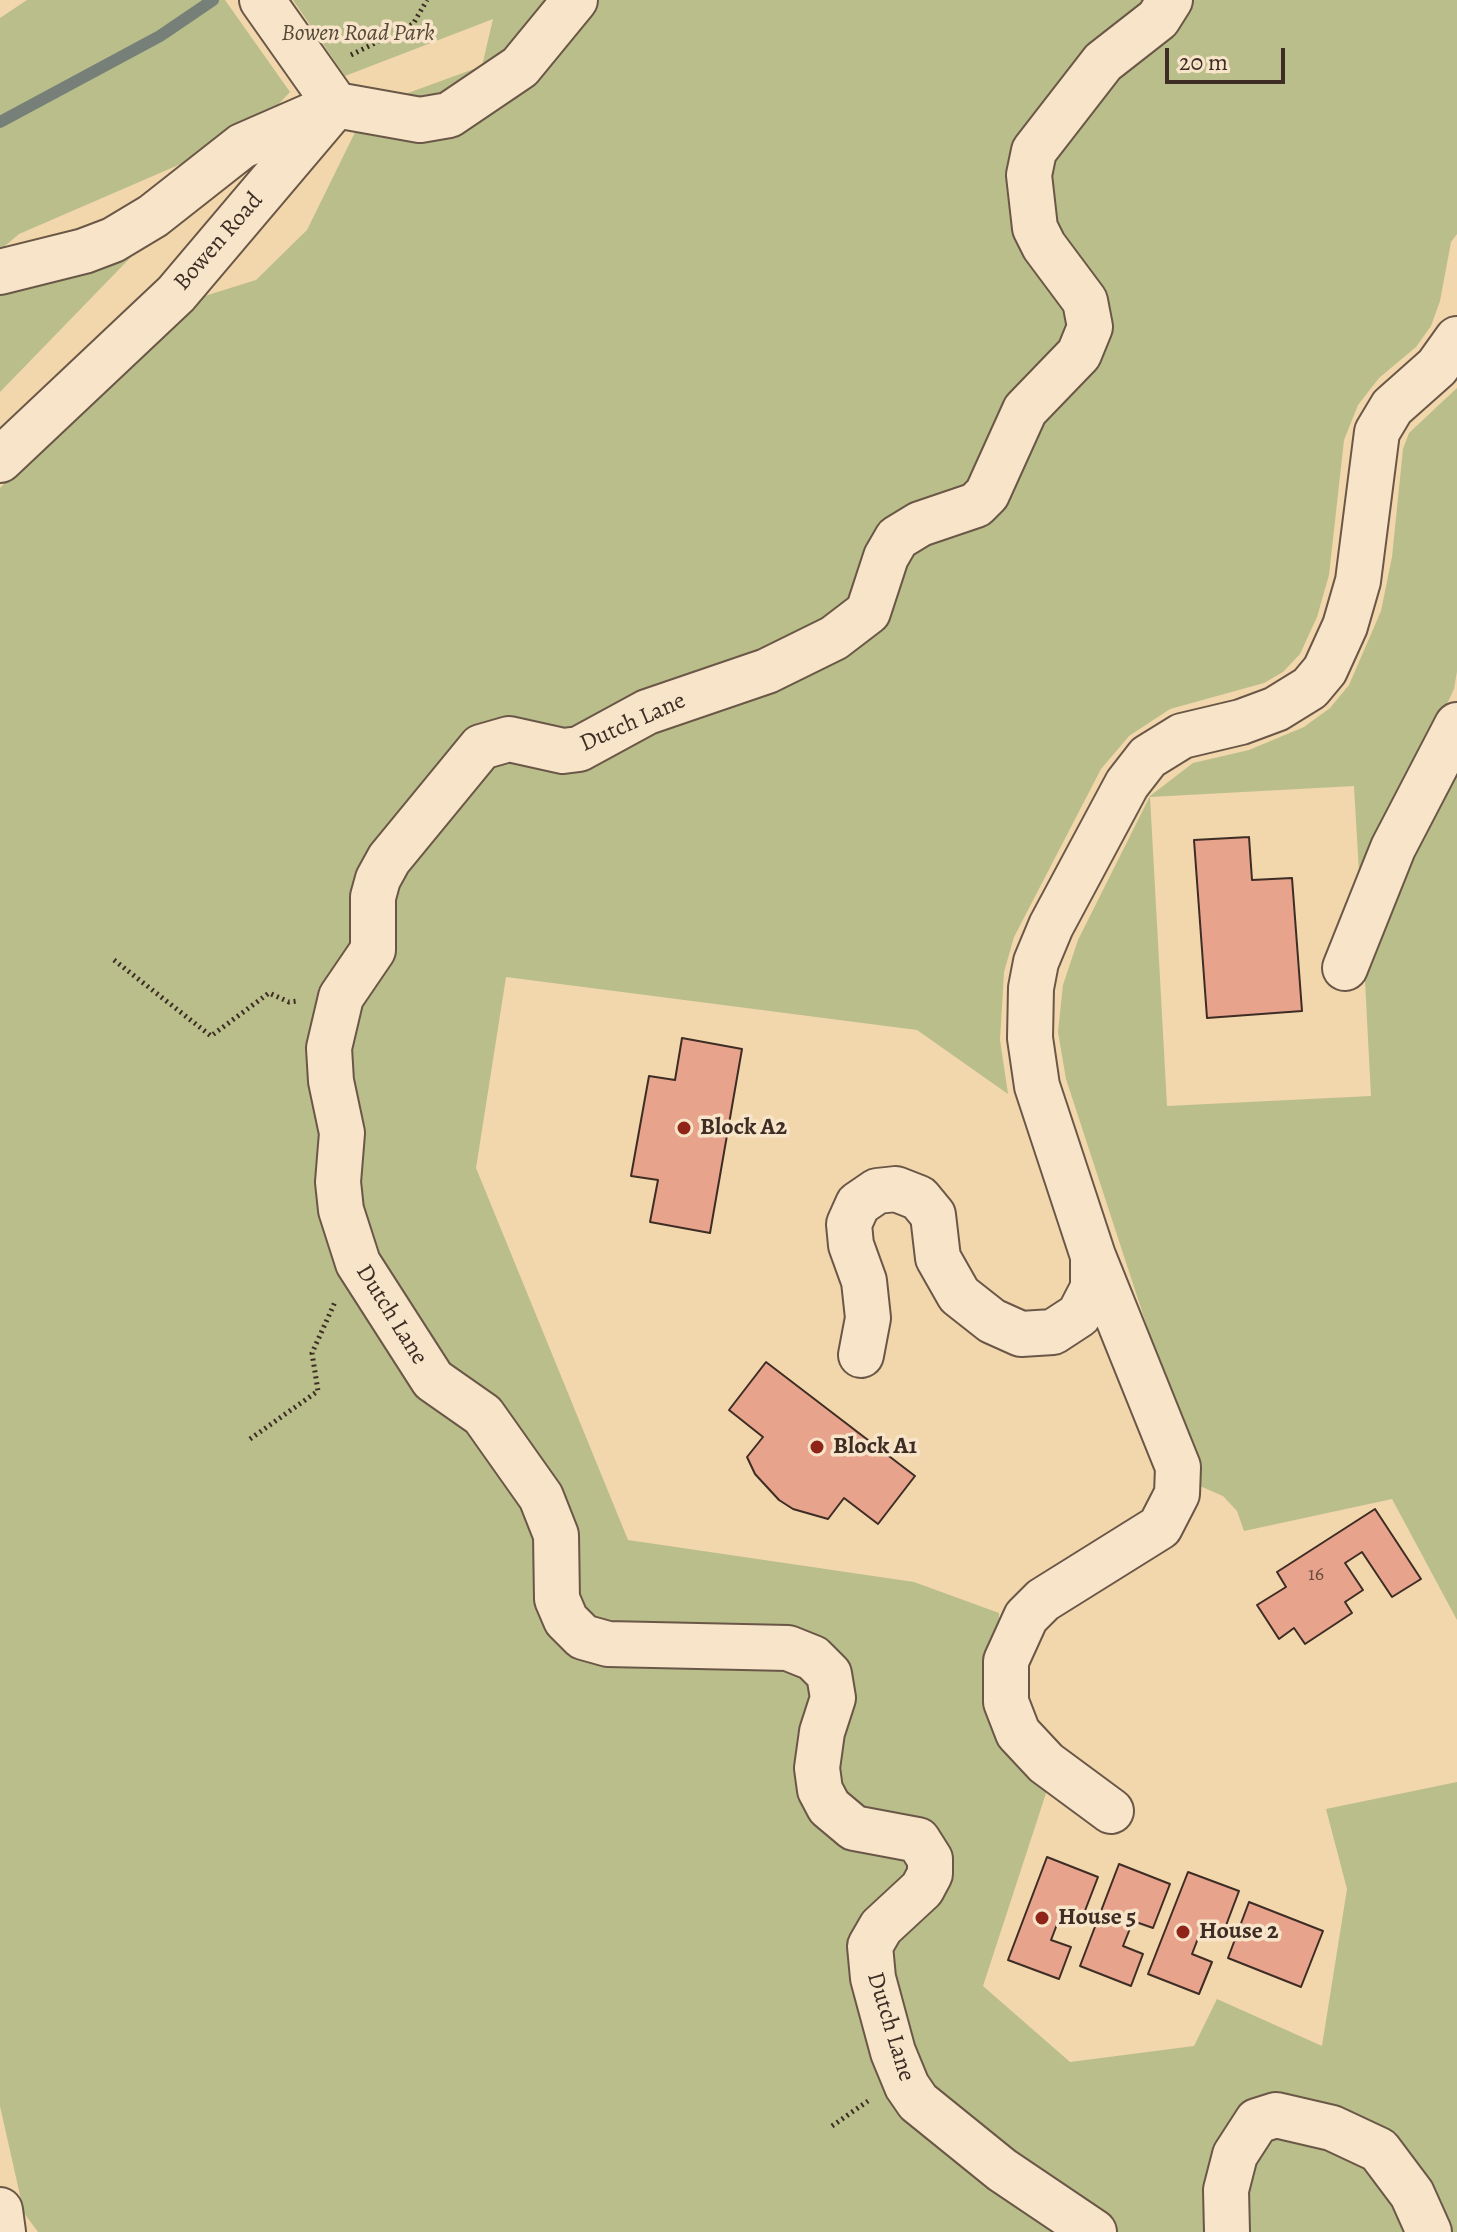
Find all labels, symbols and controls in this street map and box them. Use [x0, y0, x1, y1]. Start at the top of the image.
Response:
park label: Bowen Road Park [281, 20, 435, 48]
scale bar [1169, 32, 1289, 82]
text: 20 m [1179, 46, 1228, 78]
street label: Bowen Road [169, 187, 269, 297]
street label: Dutch Lane [576, 687, 690, 759]
place label: Block A2 [700, 1114, 787, 1142]
marker: Block A2 [675, 1119, 693, 1137]
street label: Dutch Lane [349, 1260, 433, 1370]
place label: Block A1 [833, 1433, 917, 1461]
marker: Block A1 [808, 1438, 826, 1456]
house number: 16 [1308, 1563, 1324, 1587]
place label: House 5 [1058, 1904, 1136, 1932]
marker: House 5 [1033, 1909, 1051, 1927]
place label: House 2 [1199, 1918, 1279, 1946]
marker: House 2 [1174, 1923, 1192, 1941]
street label: Dutch Lane [860, 1969, 920, 2085]

